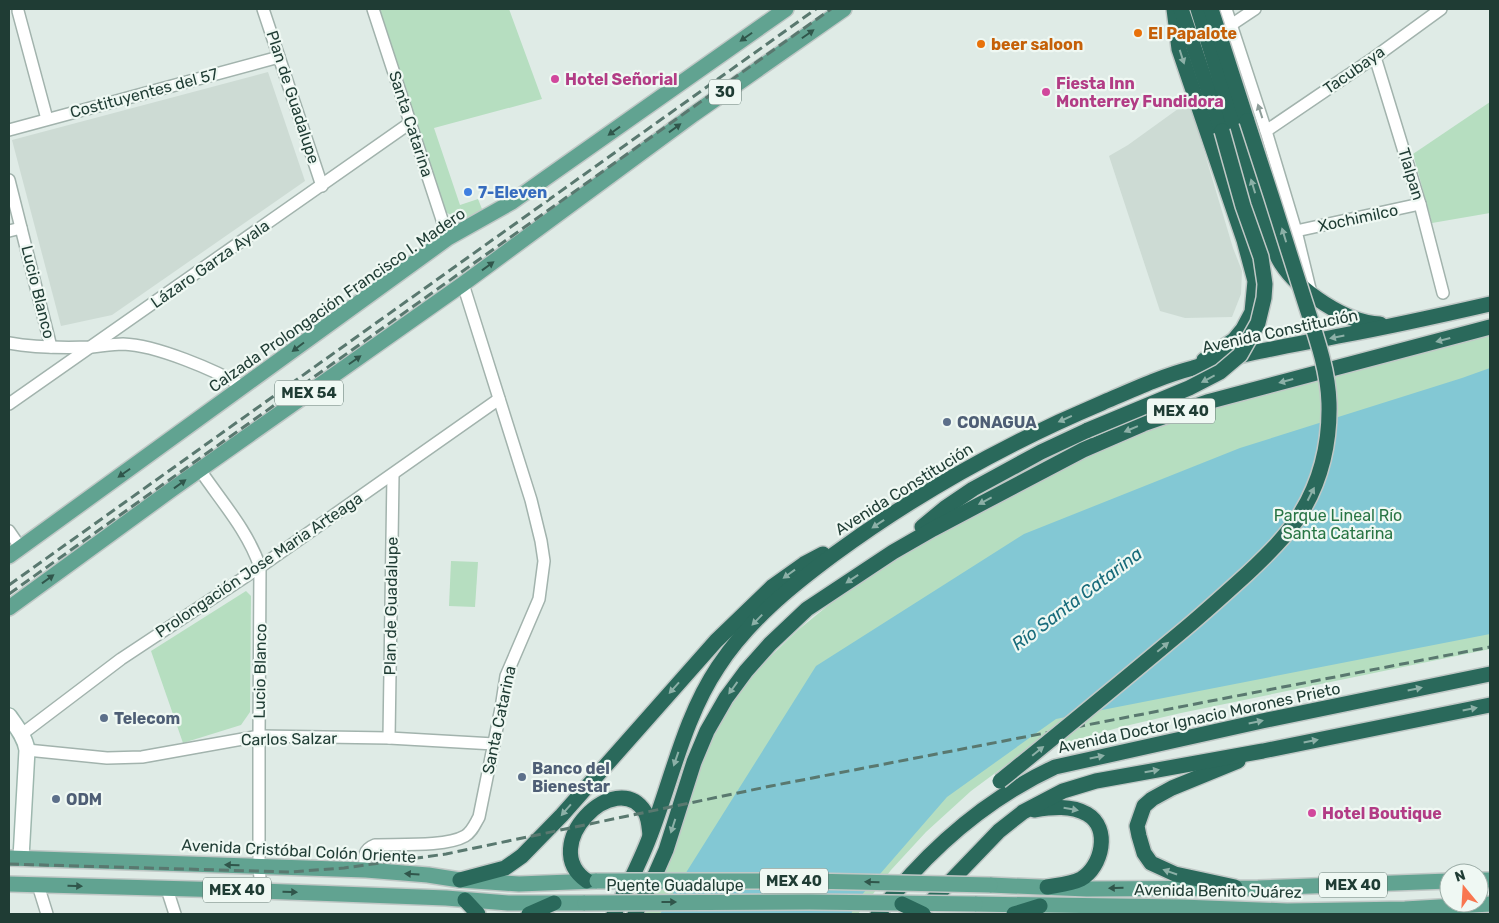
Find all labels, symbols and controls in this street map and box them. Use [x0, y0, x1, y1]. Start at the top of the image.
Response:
place label: El Papalote [1148, 24, 1237, 43]
marker: El Papalote [1132, 27, 1144, 39]
street label: Plan de Guadalupe [263, 28, 323, 166]
one-way arrow [801, 29, 815, 39]
one-way arrow [739, 32, 753, 42]
place label: beer saloon [991, 35, 1083, 54]
marker: beer saloon [975, 38, 987, 50]
street label: Tacubaya [1320, 42, 1388, 98]
one-way arrow [1179, 49, 1186, 64]
street label: Costituyentes del 57 [68, 64, 220, 122]
street label: Santa Catarina [385, 69, 437, 179]
place label: Hotel Señorial [565, 70, 678, 89]
marker: Hotel Señorial [549, 73, 561, 85]
place label: Fiesta Inn Monterrey Fundidora [1056, 74, 1224, 111]
road number: 30 [709, 80, 741, 104]
marker: Fiesta Inn Monterrey Fundidora [1040, 86, 1052, 98]
one-way arrow [1256, 104, 1263, 119]
one-way arrow [668, 123, 682, 133]
one-way arrow [607, 126, 620, 136]
street label: Tlalpan [1394, 146, 1428, 202]
one-way arrow [1248, 178, 1256, 193]
place label: 7-Eleven [478, 183, 547, 202]
marker: 7-Eleven [462, 186, 474, 198]
street label: Xochimilco [1316, 200, 1400, 236]
street label: Calzada Prolongación Francisco I. Madero [205, 204, 469, 396]
street label: Lázaro Garza Ayala [147, 216, 273, 312]
one-way arrow [1280, 227, 1288, 242]
street label: Lucio Blanco [17, 243, 59, 341]
one-way arrow [481, 260, 494, 271]
street label: Avenida Constitución [1200, 305, 1360, 357]
one-way arrow [1328, 333, 1344, 341]
one-way arrow [1436, 336, 1451, 344]
one-way arrow [291, 342, 305, 352]
one-way arrow [349, 355, 362, 365]
one-way arrow [1201, 375, 1215, 383]
one-way arrow [1278, 377, 1293, 385]
road number: MEX 54 [275, 380, 343, 406]
road number: MEX 40 [1147, 398, 1215, 424]
place label: CONAGUA [957, 413, 1037, 432]
one-way arrow [1058, 415, 1072, 423]
marker: CONAGUA [941, 416, 953, 428]
one-way arrow [1124, 426, 1138, 434]
street label: Avenida Constitución [832, 439, 976, 539]
one-way arrow [117, 468, 131, 478]
one-way arrow [173, 479, 187, 489]
one-way arrow [1307, 486, 1315, 501]
street label: Prolongación Jose Maria Arteaga [152, 488, 366, 642]
one-way arrow [978, 497, 992, 505]
park label: Parque Lineal Río Santa Catarina [1274, 506, 1402, 543]
one-way arrow [871, 519, 885, 529]
street label: Plan de Guadalupe [380, 536, 402, 676]
water label: Río Santa Catarina [1007, 542, 1147, 655]
one-way arrow [782, 569, 796, 579]
one-way arrow [41, 574, 54, 585]
one-way arrow [845, 574, 859, 584]
one-way arrow [751, 614, 763, 626]
street label: Lucio Blanco [250, 623, 270, 719]
one-way arrow [1157, 642, 1170, 653]
street label: Santa Catarina [478, 664, 520, 776]
street label: Avenida Doctor Ignacio Morones Prieto [1056, 679, 1342, 757]
one-way arrow [728, 681, 739, 694]
one-way arrow [668, 682, 680, 694]
one-way arrow [1407, 685, 1423, 693]
one-way arrow [1462, 704, 1478, 712]
place label: Telecom [114, 709, 180, 728]
marker: Telecom [98, 712, 110, 724]
one-way arrow [1248, 718, 1264, 726]
street label: Carlos Salzar [241, 729, 337, 749]
one-way arrow [1303, 737, 1318, 745]
one-way arrow [1031, 745, 1044, 756]
one-way arrow [672, 752, 679, 767]
one-way arrow [1090, 753, 1105, 761]
place label: Banco del Bienestar [532, 759, 611, 796]
one-way arrow [1144, 766, 1160, 774]
marker: Banco del Bienestar [516, 771, 528, 783]
place label: ODM [66, 790, 102, 809]
marker: ODM [50, 793, 62, 805]
one-way arrow [561, 803, 572, 816]
place label: Hotel Boutique [1322, 804, 1442, 823]
one-way arrow [1064, 806, 1080, 814]
marker: Hotel Boutique [1306, 807, 1318, 819]
one-way arrow [669, 819, 677, 834]
street label: Avenida Cristóbal Colón Oriente [181, 835, 417, 867]
one-way arrow [224, 860, 240, 868]
north arrow [1439, 863, 1489, 913]
text: N [1453, 866, 1468, 886]
road number: MEX 40 [760, 868, 828, 894]
one-way arrow [1163, 868, 1178, 875]
one-way arrow [403, 869, 419, 877]
road number: MEX 40 [1319, 872, 1387, 898]
street label: Puente Guadalupe [606, 876, 744, 895]
road number: MEX 40 [203, 878, 271, 902]
one-way arrow [863, 878, 879, 886]
street label: Avenida Benito Juárez [1134, 880, 1302, 902]
one-way arrow [67, 883, 83, 891]
one-way arrow [1108, 884, 1124, 892]
one-way arrow [282, 888, 298, 896]
one-way arrow [661, 898, 677, 906]

